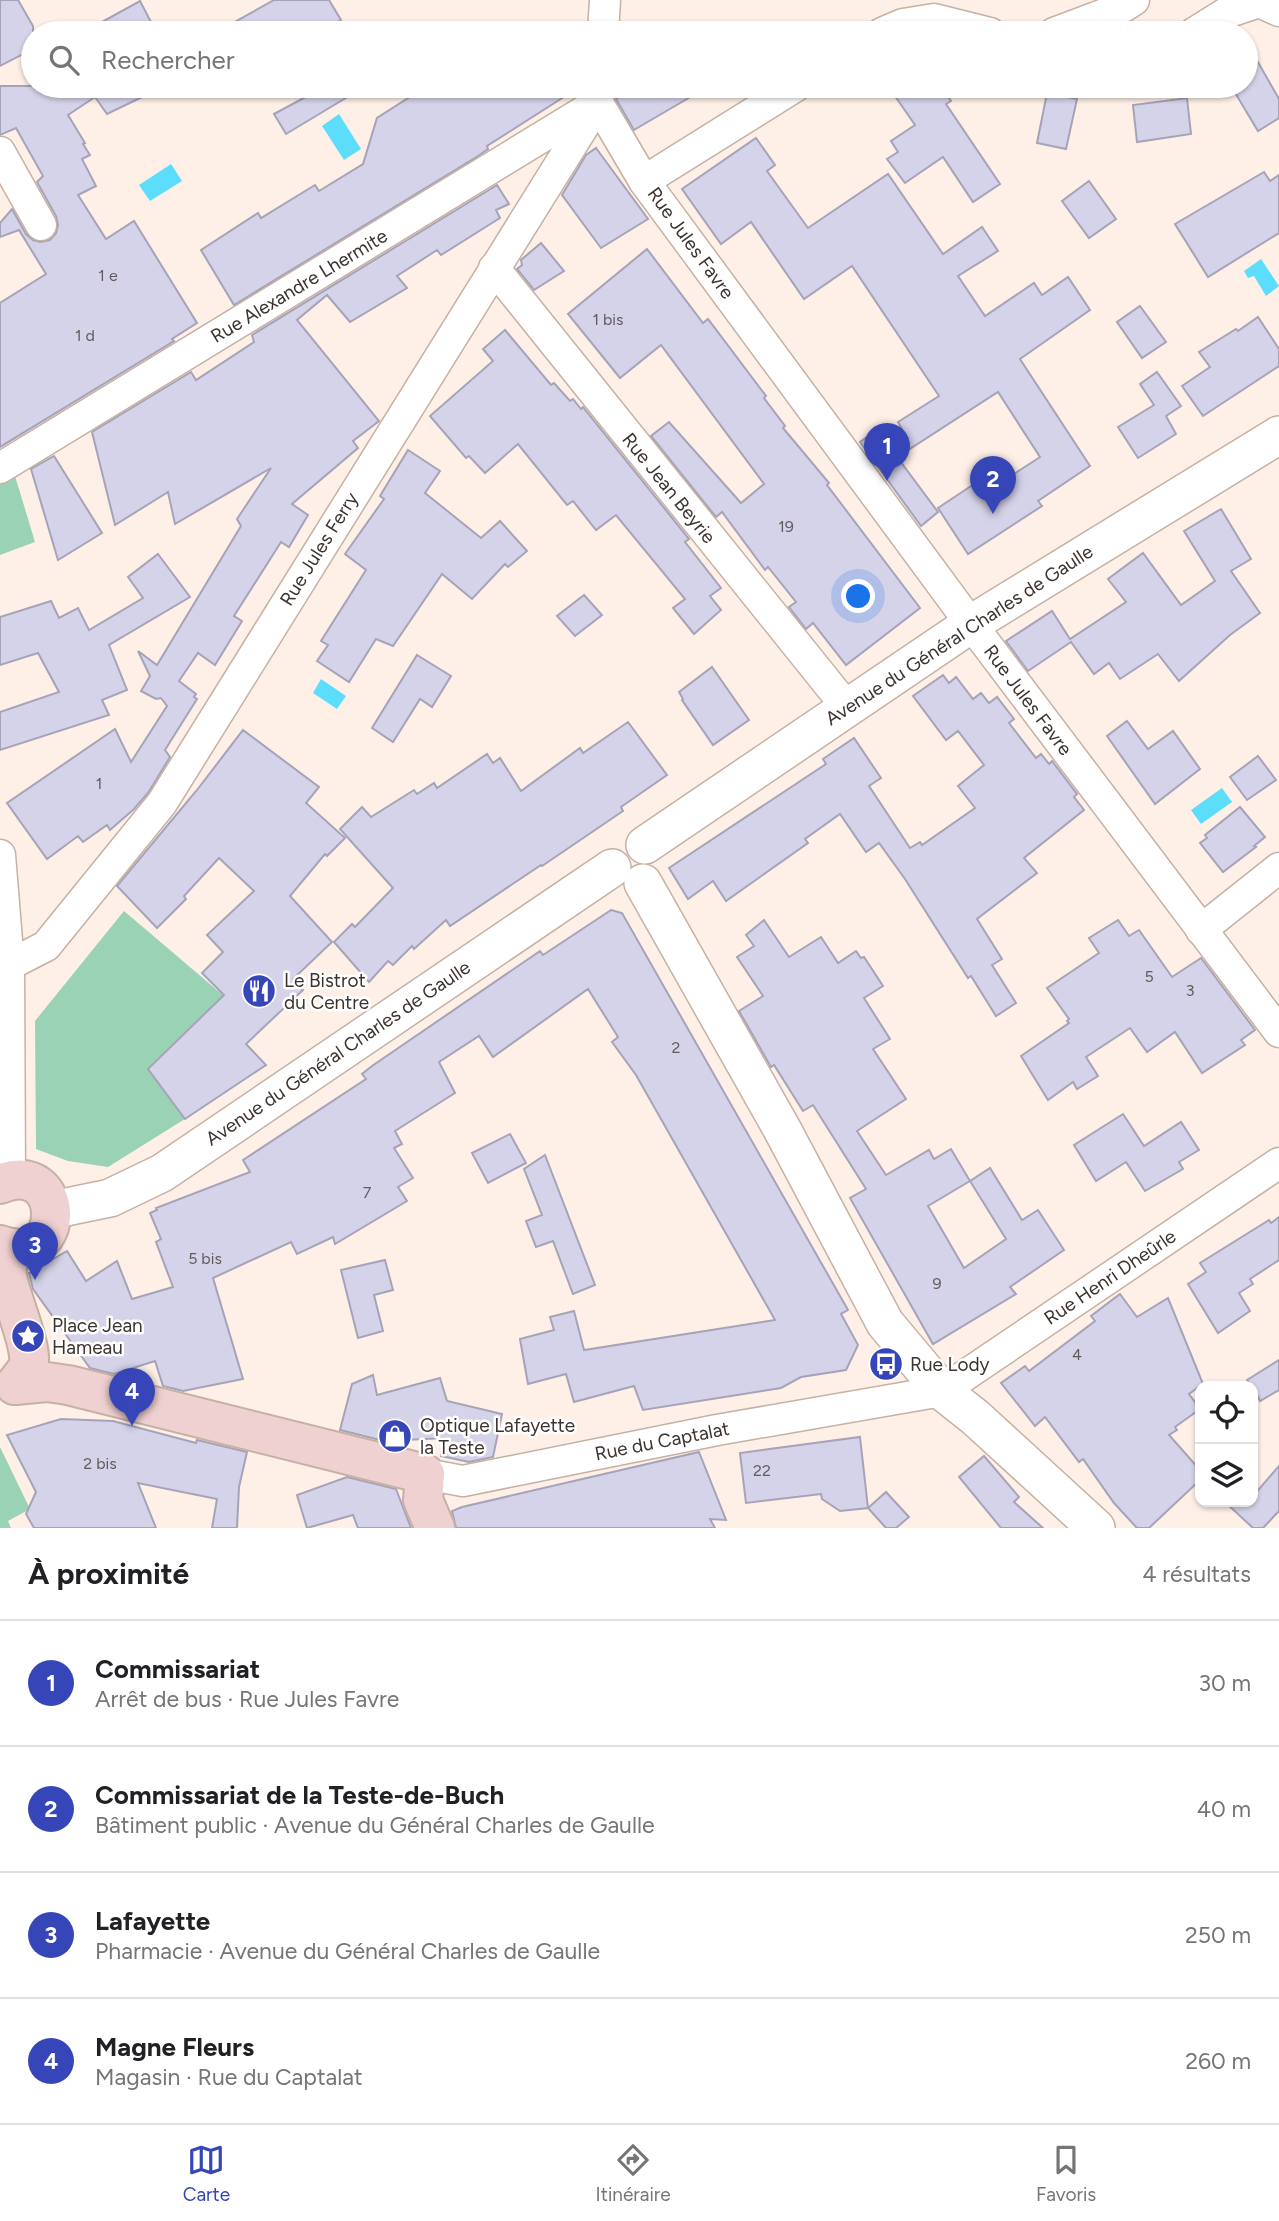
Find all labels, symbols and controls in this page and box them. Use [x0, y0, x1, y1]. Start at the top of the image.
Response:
search box [21, 21, 1258, 98]
icon: search [45, 41, 83, 79]
text: Rechercher [101, 44, 235, 76]
street label: Rue Jules Favre [643, 183, 739, 303]
street label: Rue Alexandre Lhermite [206, 224, 392, 348]
house number: 1 e [98, 266, 118, 285]
house number: 1 bis [592, 310, 624, 329]
house number: 1 d [75, 326, 95, 345]
pin: 1 [864, 423, 910, 481]
street label: Rue Jean Beyrie [617, 428, 721, 548]
pin: 2 [970, 456, 1016, 514]
street label: Rue Jules Ferry [275, 488, 363, 610]
house number: 19 [778, 517, 794, 536]
street label: Avenue du Général Charles de Gaulle [821, 540, 1097, 730]
your location [841, 579, 875, 613]
street label: Rue Jules Favre [979, 640, 1077, 760]
house number: 1 [96, 774, 102, 793]
street label: Avenue du Général Charles de Gaulle [201, 956, 475, 1150]
house number: 5 [1144, 967, 1154, 986]
place label: Le Bistrot du Centre [284, 969, 369, 1014]
restaurant icon: Le Bistrot du Centre [240, 972, 278, 1010]
house number: 3 [1186, 981, 1194, 1000]
house number: 2 [672, 1038, 680, 1057]
house number: 7 [363, 1183, 372, 1202]
pin: 3 [12, 1222, 58, 1280]
street label: Rue Henri Dheûrle [1040, 1224, 1180, 1330]
house number: 5 bis [188, 1249, 222, 1268]
house number: 9 [932, 1274, 942, 1293]
place label: Place Jean Hameau [52, 1314, 143, 1359]
place icon: Place Jean Hameau [9, 1317, 47, 1355]
bus stop icon: Rue Lody [867, 1345, 905, 1383]
house number: 4 [1072, 1345, 1082, 1364]
place label: Rue Lody [910, 1353, 990, 1376]
pin: 4 [109, 1368, 155, 1426]
map controls [1195, 1381, 1258, 1507]
button: locate [1195, 1381, 1258, 1444]
place label: Optique Lafayette la Teste [420, 1414, 575, 1459]
shop icon: Optique Lafayette la Teste [376, 1417, 414, 1455]
street label: Rue du Captalat [593, 1417, 731, 1465]
button: layers [1195, 1444, 1258, 1507]
house number: 2 bis [83, 1454, 117, 1473]
house number: 22 [753, 1461, 771, 1480]
text: À proximité [28, 1555, 189, 1592]
text: 4 résultats [1142, 1560, 1251, 1588]
text: Commissariat [95, 1653, 260, 1685]
text: 1 [46, 1669, 56, 1697]
text: 30 m [1198, 1669, 1251, 1697]
text: Arrêt de bus · Rue Jules Favre [95, 1685, 399, 1713]
text: Commissariat de la Teste-de-Buch [95, 1779, 504, 1811]
text: 2 [44, 1795, 58, 1823]
text: 40 m [1197, 1795, 1251, 1823]
text: Bâtiment public · Avenue du Général Charles de Gaulle [95, 1811, 655, 1839]
text: Lafayette [95, 1905, 210, 1937]
text: 3 [45, 1921, 57, 1949]
text: 250 m [1185, 1921, 1251, 1949]
text: Pharmacie · Avenue du Général Charles de Gaulle [95, 1937, 600, 1965]
text: Magne Fleurs [95, 2031, 254, 2063]
text: 4 [44, 2047, 58, 2075]
text: 260 m [1185, 2047, 1251, 2075]
text: Magasin · Rue du Captalat [95, 2063, 363, 2091]
tab: Carte [183, 2141, 230, 2206]
tab: Itinéraire [596, 2141, 671, 2206]
tab: Favoris [1036, 2141, 1096, 2206]

